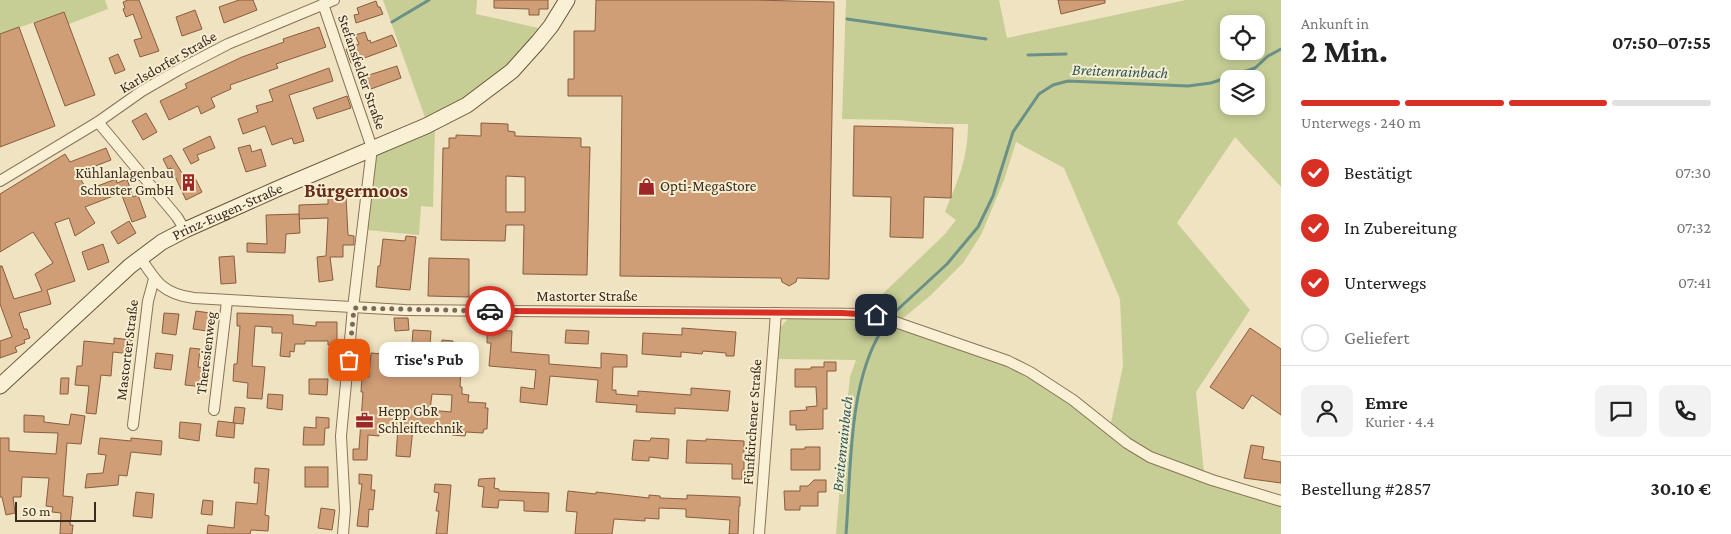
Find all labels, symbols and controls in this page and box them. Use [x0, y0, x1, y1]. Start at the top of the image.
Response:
street label: Stefansfelder Straße [335, 13, 389, 132]
map controls [1220, 15, 1265, 115]
button: locate [1220, 15, 1265, 60]
text: Ankunft in [1301, 15, 1369, 32]
street label: Karlsdorfer Straße [117, 28, 220, 96]
text: 07:50–07:55 [1612, 32, 1711, 53]
text: 2 Min. [1301, 33, 1388, 69]
water label: Breitenrainbach [1072, 61, 1169, 81]
button: layers [1220, 70, 1265, 115]
text: Unterwegs · 240 m [1301, 114, 1421, 131]
icon: check [1301, 159, 1329, 187]
text: Bestätigt [1344, 162, 1412, 183]
text: 07:30 [1675, 164, 1711, 181]
place label: Kühlanlagenbau Schuster GmbH [75, 165, 174, 198]
building icon: Kühlanlagenbau Schuster GmbH [178, 172, 198, 192]
shop icon: Opti-MegaStore [636, 176, 656, 196]
place label: Opti-MegaStore [660, 178, 757, 195]
district label: Bürgermoos [304, 179, 408, 201]
street label: Prinz-Eugen-Straße [169, 180, 285, 243]
icon: check [1301, 214, 1329, 242]
text: In Zubereitung [1344, 217, 1457, 238]
text: 07:32 [1676, 219, 1711, 236]
icon: check [1301, 269, 1329, 297]
text: Unterwegs [1344, 272, 1427, 293]
text: 07:41 [1678, 274, 1711, 291]
courier [465, 286, 515, 336]
street label: Mastorter Straße [536, 288, 638, 304]
pin [855, 294, 897, 336]
icon: car [476, 297, 504, 325]
street label: Mastorter Straße [113, 298, 141, 401]
icon: home [862, 301, 890, 329]
street label: Theresienweg [193, 311, 220, 396]
text: Geliefert [1344, 327, 1410, 348]
pin [328, 339, 370, 381]
callout: Tise's Pub [379, 342, 479, 378]
icon: bag [335, 346, 363, 374]
text: Tise's Pub [395, 351, 463, 368]
street label: Fünfkirchener Straße [740, 358, 764, 485]
button: person [1301, 385, 1353, 437]
button: chat [1595, 385, 1647, 437]
button: phone [1659, 385, 1711, 437]
text: Emre [1365, 392, 1408, 413]
water label: Breitenrainbach [829, 395, 856, 493]
place label: Hepp GbR Schleiftechnik [378, 403, 464, 436]
office icon: Hepp GbR Schleiftechnik [354, 410, 374, 430]
text: Kurier · 4.4 [1365, 413, 1434, 430]
text: Bestellung #2857 [1301, 478, 1431, 499]
text: 30.10 € [1651, 478, 1711, 499]
scale bar [15, 499, 96, 522]
text: 50 m [22, 503, 50, 519]

